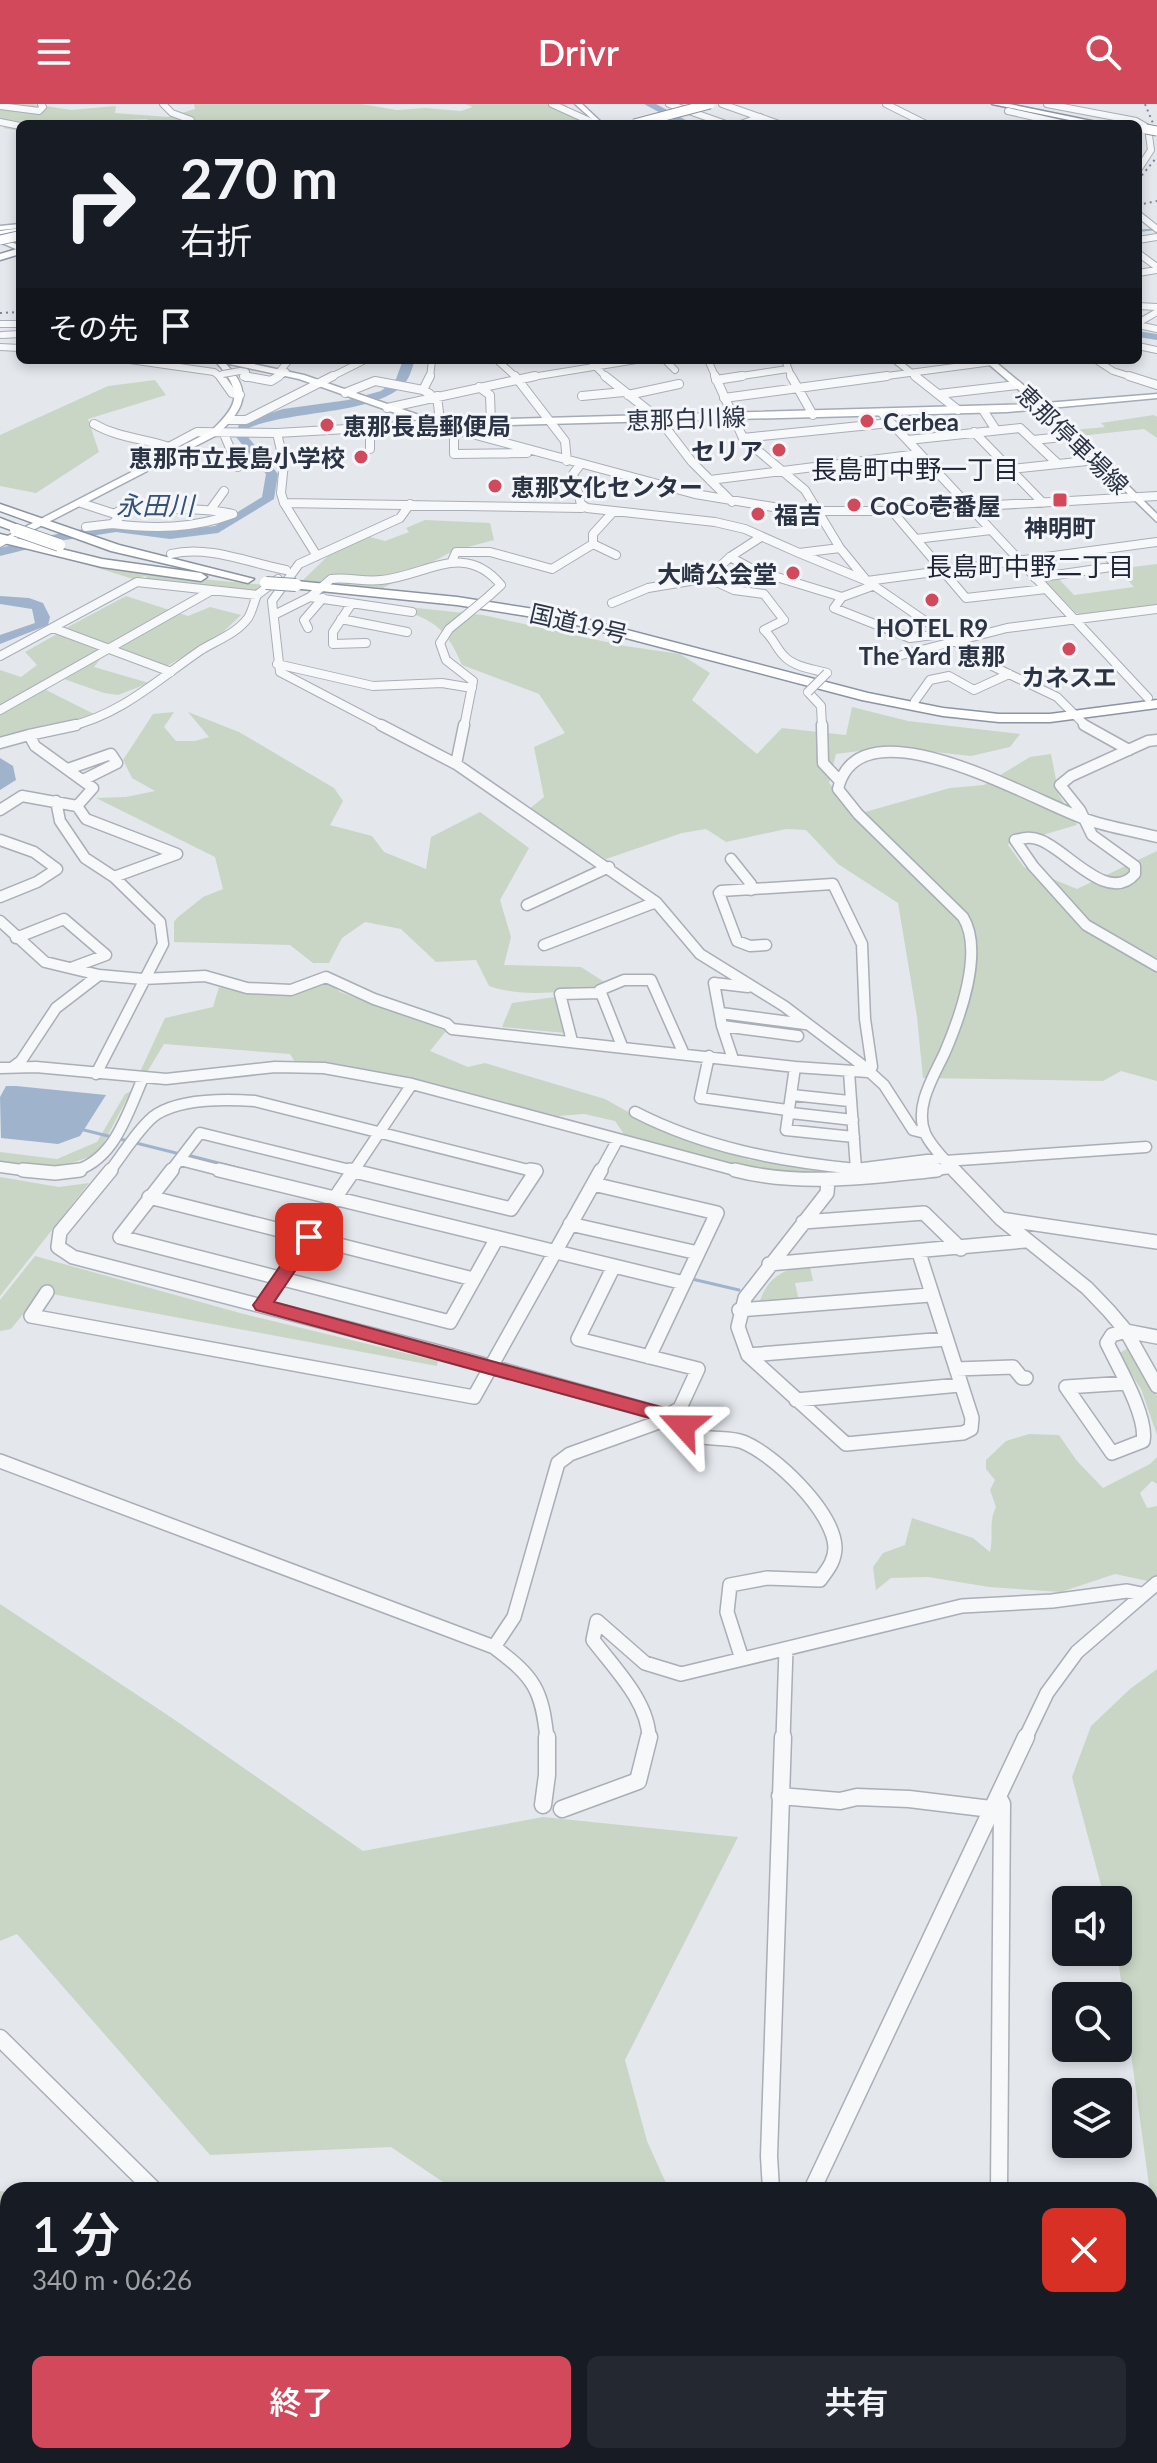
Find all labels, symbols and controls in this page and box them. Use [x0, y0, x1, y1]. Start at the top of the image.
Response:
icon: menu [32, 30, 76, 74]
text: Drivr [538, 30, 619, 74]
icon: search [1081, 30, 1125, 74]
text: 270 m [180, 144, 338, 211]
icon: right [48, 152, 152, 256]
text: 右折 [180, 218, 252, 262]
icon: arrive [154, 304, 198, 348]
text: その先 [48, 309, 138, 345]
street label: 恵那停車場線 [1011, 379, 1135, 499]
street label: 恵那白川線 [626, 401, 746, 435]
place label: Cerbea [883, 407, 959, 436]
place label: 恵那長島郵便局 [343, 411, 511, 440]
marker: Cerbea [858, 412, 876, 430]
marker: 恵那長島郵便局 [318, 416, 336, 434]
place label: セリア [691, 436, 763, 465]
marker: セリア [770, 441, 788, 459]
place label: 恵那市立長島小学校 [129, 443, 345, 472]
marker: 恵那市立長島小学校 [352, 448, 370, 466]
district label: 長島町中野一丁目 [811, 453, 1019, 485]
place label: 恵那文化センター [511, 472, 703, 501]
marker: 恵那文化センター [486, 477, 504, 495]
water label: 永田川 [116, 489, 197, 521]
place label: CoCo壱番屋 [870, 491, 1001, 520]
marker: 神明町 [1051, 491, 1069, 509]
marker: CoCo壱番屋 [845, 496, 863, 514]
place label: 福吉 [774, 500, 822, 529]
marker: 福吉 [749, 505, 767, 523]
place label: 神明町 [1024, 513, 1096, 542]
district label: 長島町中野二丁目 [926, 550, 1134, 582]
place label: 大崎公会堂 [657, 559, 777, 588]
marker: 大崎公会堂 [784, 564, 802, 582]
marker: HOTEL R9 The Yard 恵那 [923, 591, 941, 609]
street label: 国道19号 [527, 598, 631, 648]
place label: HOTEL R9 The Yard 恵那 [859, 613, 1005, 670]
marker: カネスエ [1060, 640, 1078, 658]
place label: カネスエ [1021, 662, 1117, 691]
pin [275, 1203, 343, 1271]
icon: arrive [287, 1215, 331, 1259]
position arrow [641, 1384, 725, 1468]
map controls [1052, 1886, 1132, 2158]
button: sound [1052, 1886, 1132, 1966]
button: search [1052, 1982, 1132, 2062]
button: layers [1052, 2078, 1132, 2158]
text: 1 分 [32, 2205, 120, 2262]
button: close [1042, 2208, 1126, 2292]
text: 340 m · 06:26 [32, 2264, 192, 2296]
button: 終了 [32, 2356, 571, 2448]
button: 共有 [587, 2356, 1126, 2448]

